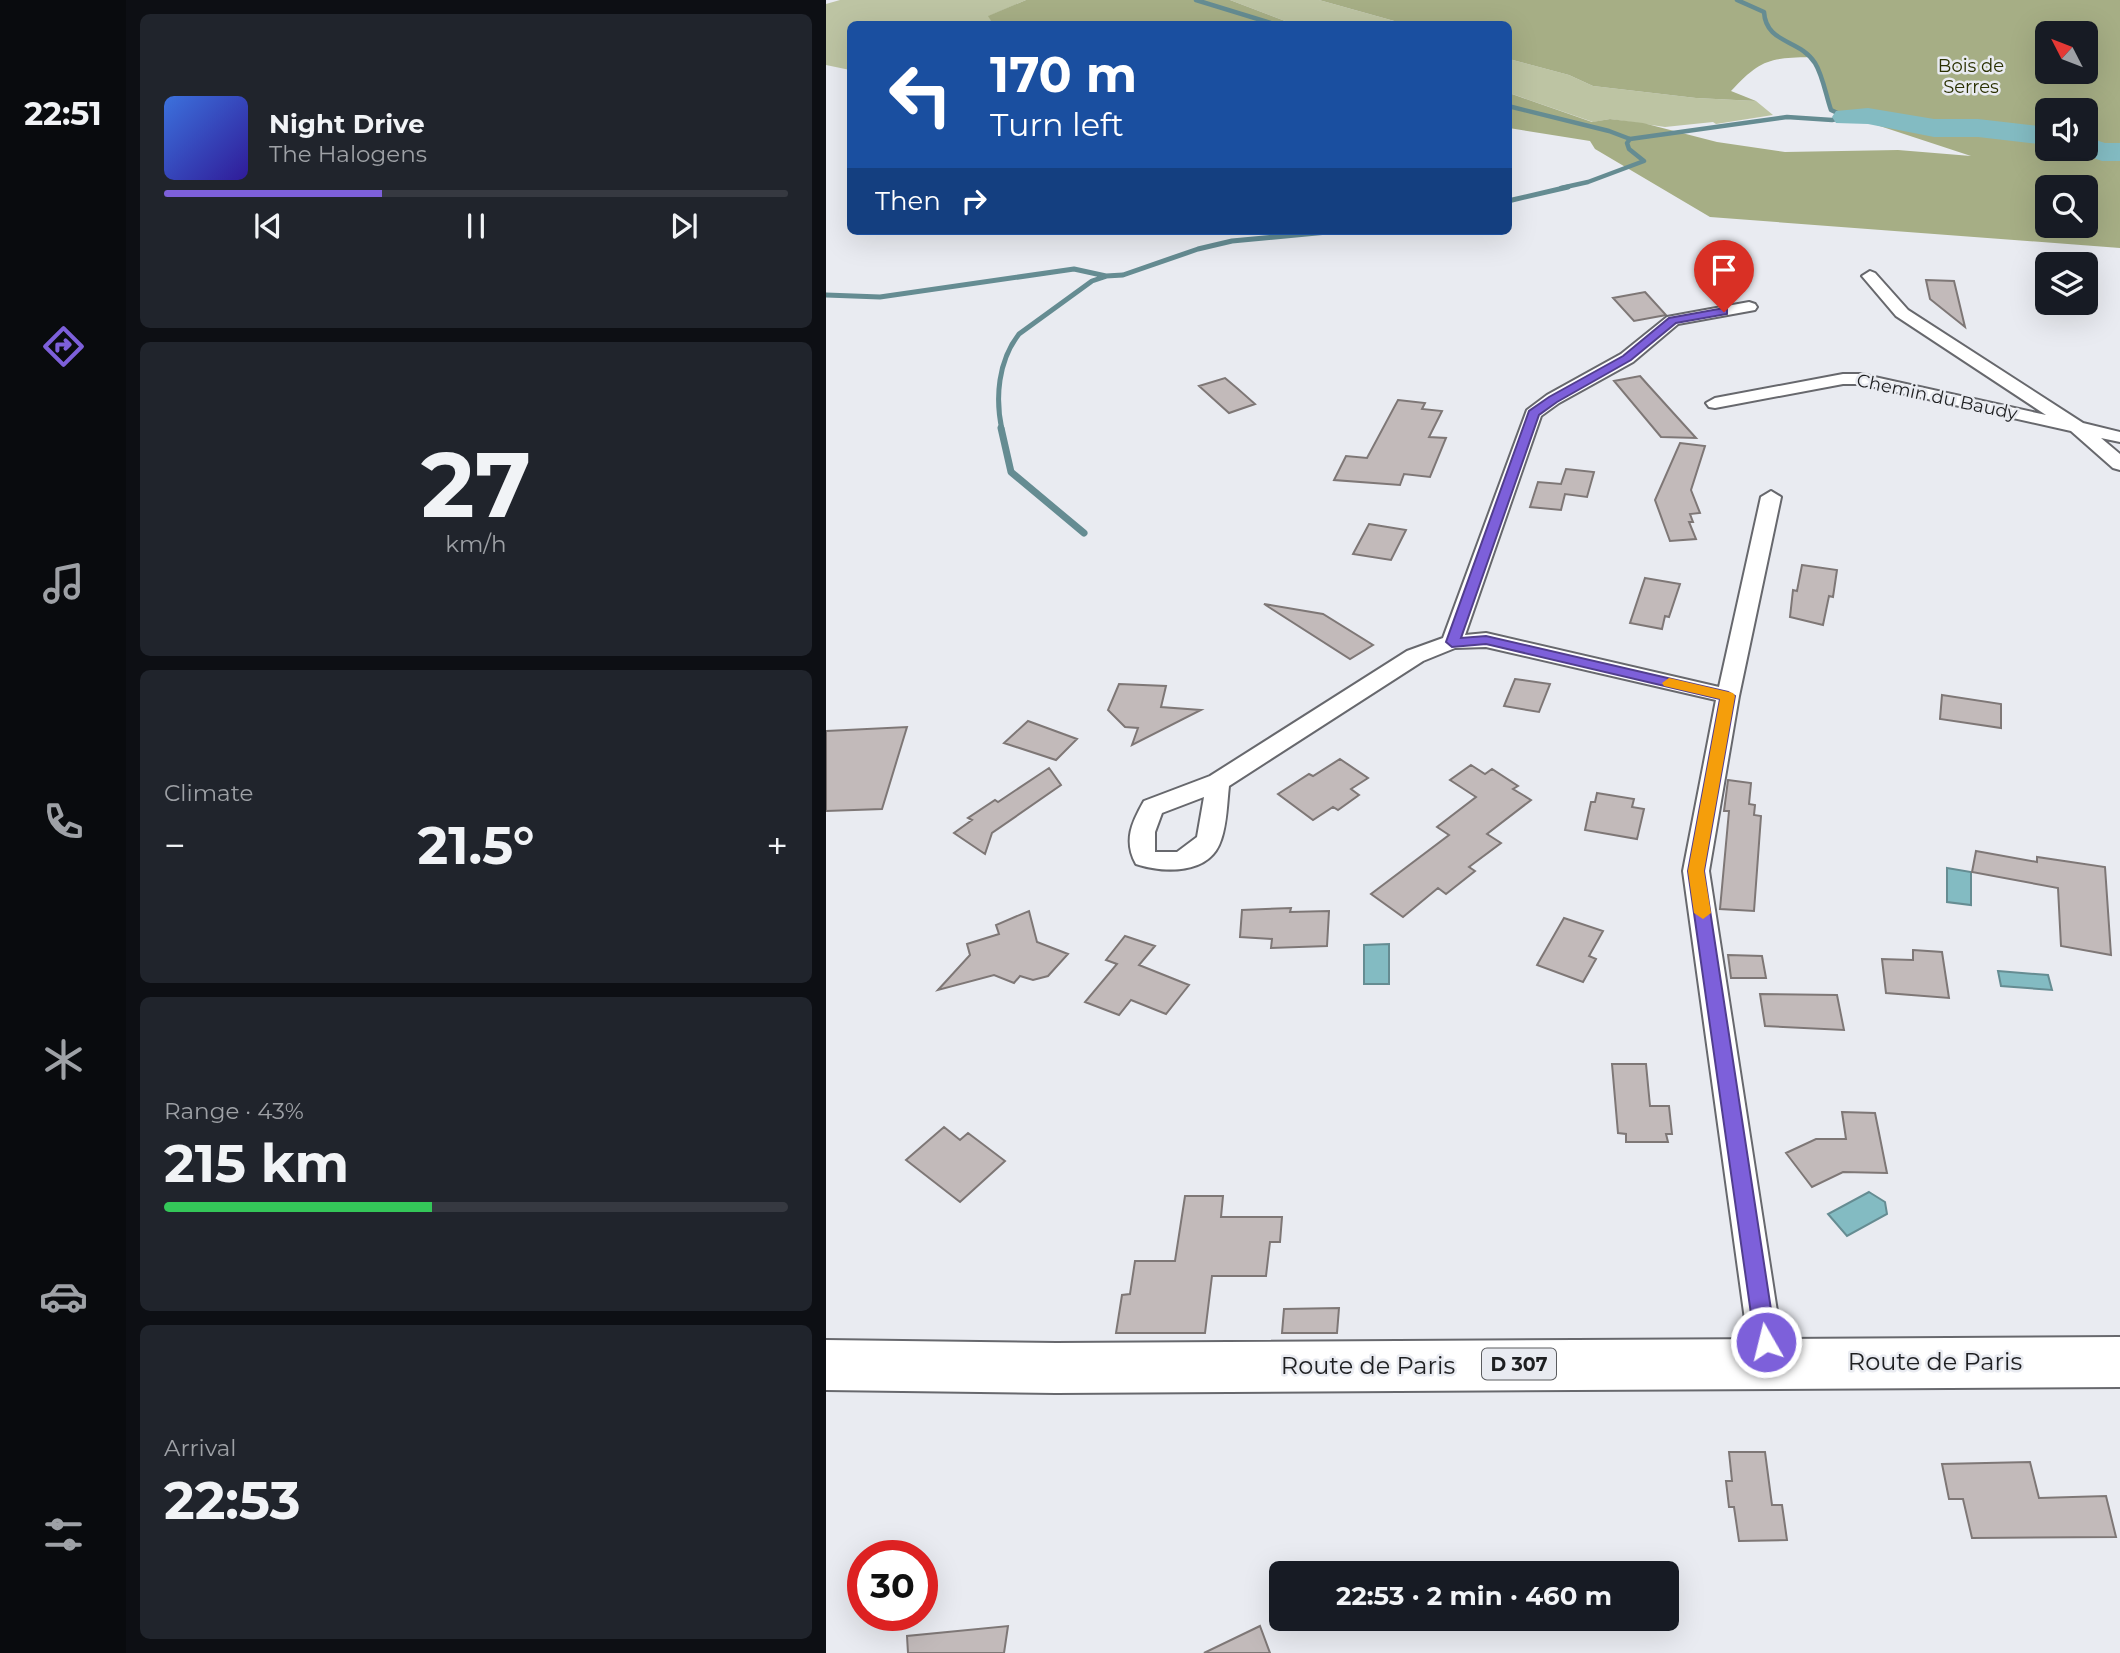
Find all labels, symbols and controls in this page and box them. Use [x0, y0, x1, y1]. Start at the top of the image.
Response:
north arrow [2035, 21, 2098, 84]
map controls [2035, 21, 2098, 315]
text: 170 m [990, 45, 1137, 104]
icon: left [875, 49, 966, 140]
park label: Bois de Serres [1938, 55, 2004, 98]
text: 22:51 [24, 94, 102, 133]
button: sound [2035, 98, 2098, 161]
text: Turn left [990, 105, 1124, 144]
text: Night Drive [269, 108, 425, 140]
text: The Halogens [269, 140, 427, 168]
button: search [2035, 175, 2098, 238]
icon: right [955, 182, 993, 220]
text: Then [875, 185, 941, 217]
icon: previous [249, 207, 287, 245]
icon: pause [457, 207, 495, 245]
icon: next [665, 207, 703, 245]
pin [1694, 240, 1754, 312]
icon: arrive [1705, 251, 1743, 289]
button: layers [2035, 252, 2098, 315]
icon: directions [39, 322, 88, 371]
street label: Chemin du Baudy [1855, 369, 2020, 425]
text: 27 [421, 429, 531, 540]
text: km/h [445, 530, 507, 558]
icon: music [39, 559, 88, 608]
text: Climate [164, 779, 253, 807]
icon: phone [39, 797, 88, 846]
text: 21.5° [417, 814, 535, 877]
text: − [164, 822, 186, 869]
text: + [766, 822, 788, 869]
icon: climate [39, 1035, 88, 1084]
text: Range · 43% [164, 1097, 304, 1125]
text: 215 km [164, 1132, 349, 1195]
icon: car [39, 1272, 88, 1321]
position arrow [1729, 1305, 1803, 1379]
street label: Route de Paris [1848, 1347, 2022, 1376]
road number: D 307 [1482, 1348, 1556, 1380]
street label: Route de Paris [1281, 1351, 1455, 1380]
text: Arrival [164, 1434, 237, 1462]
text: 22:53 [164, 1469, 300, 1532]
icon: filters [39, 1510, 88, 1559]
speed limit sign: 30 [847, 1540, 938, 1631]
text: 22:53 · 2 min · 460 m [1336, 1580, 1612, 1612]

